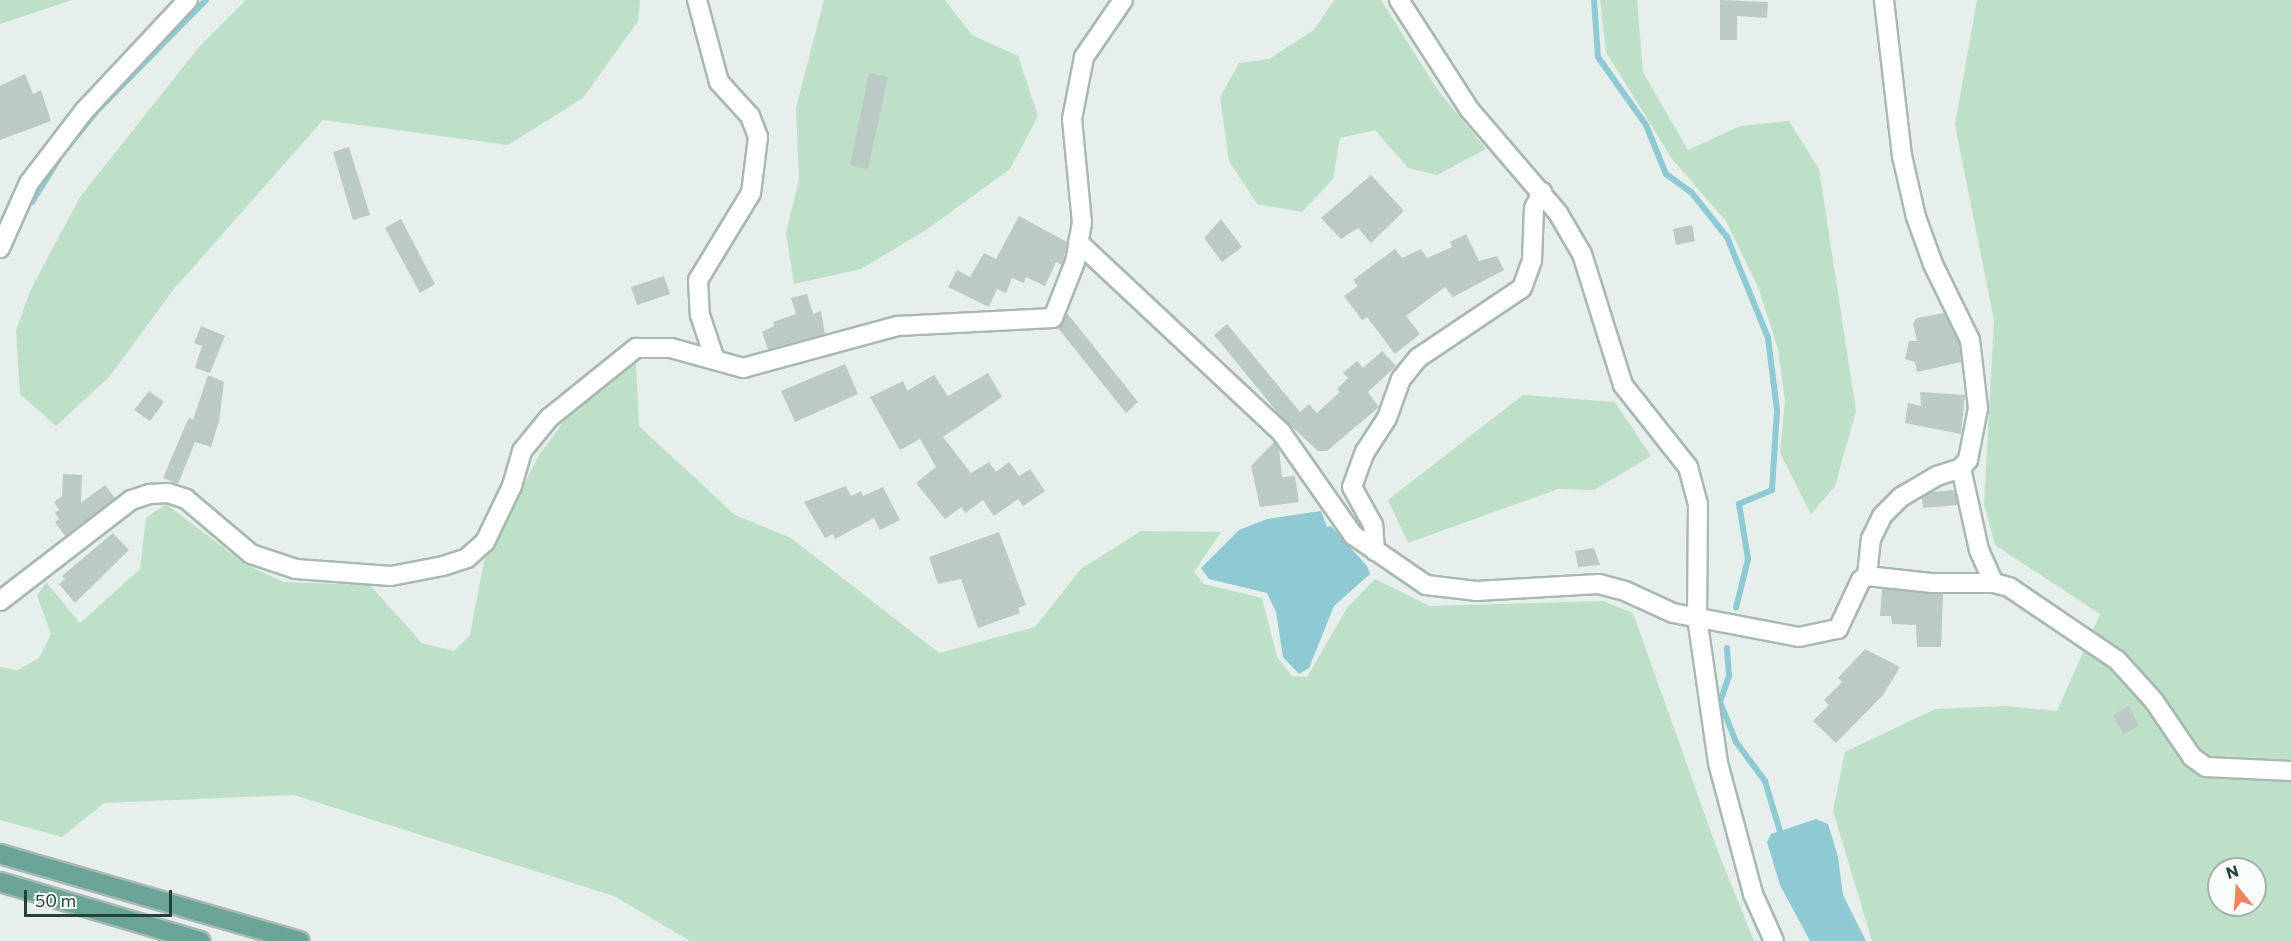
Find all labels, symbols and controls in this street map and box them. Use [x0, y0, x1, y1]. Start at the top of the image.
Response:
north arrow [2207, 857, 2267, 917]
text: N [2224, 860, 2241, 882]
scale bar [27, 878, 176, 916]
text: 50 m [35, 889, 76, 911]

